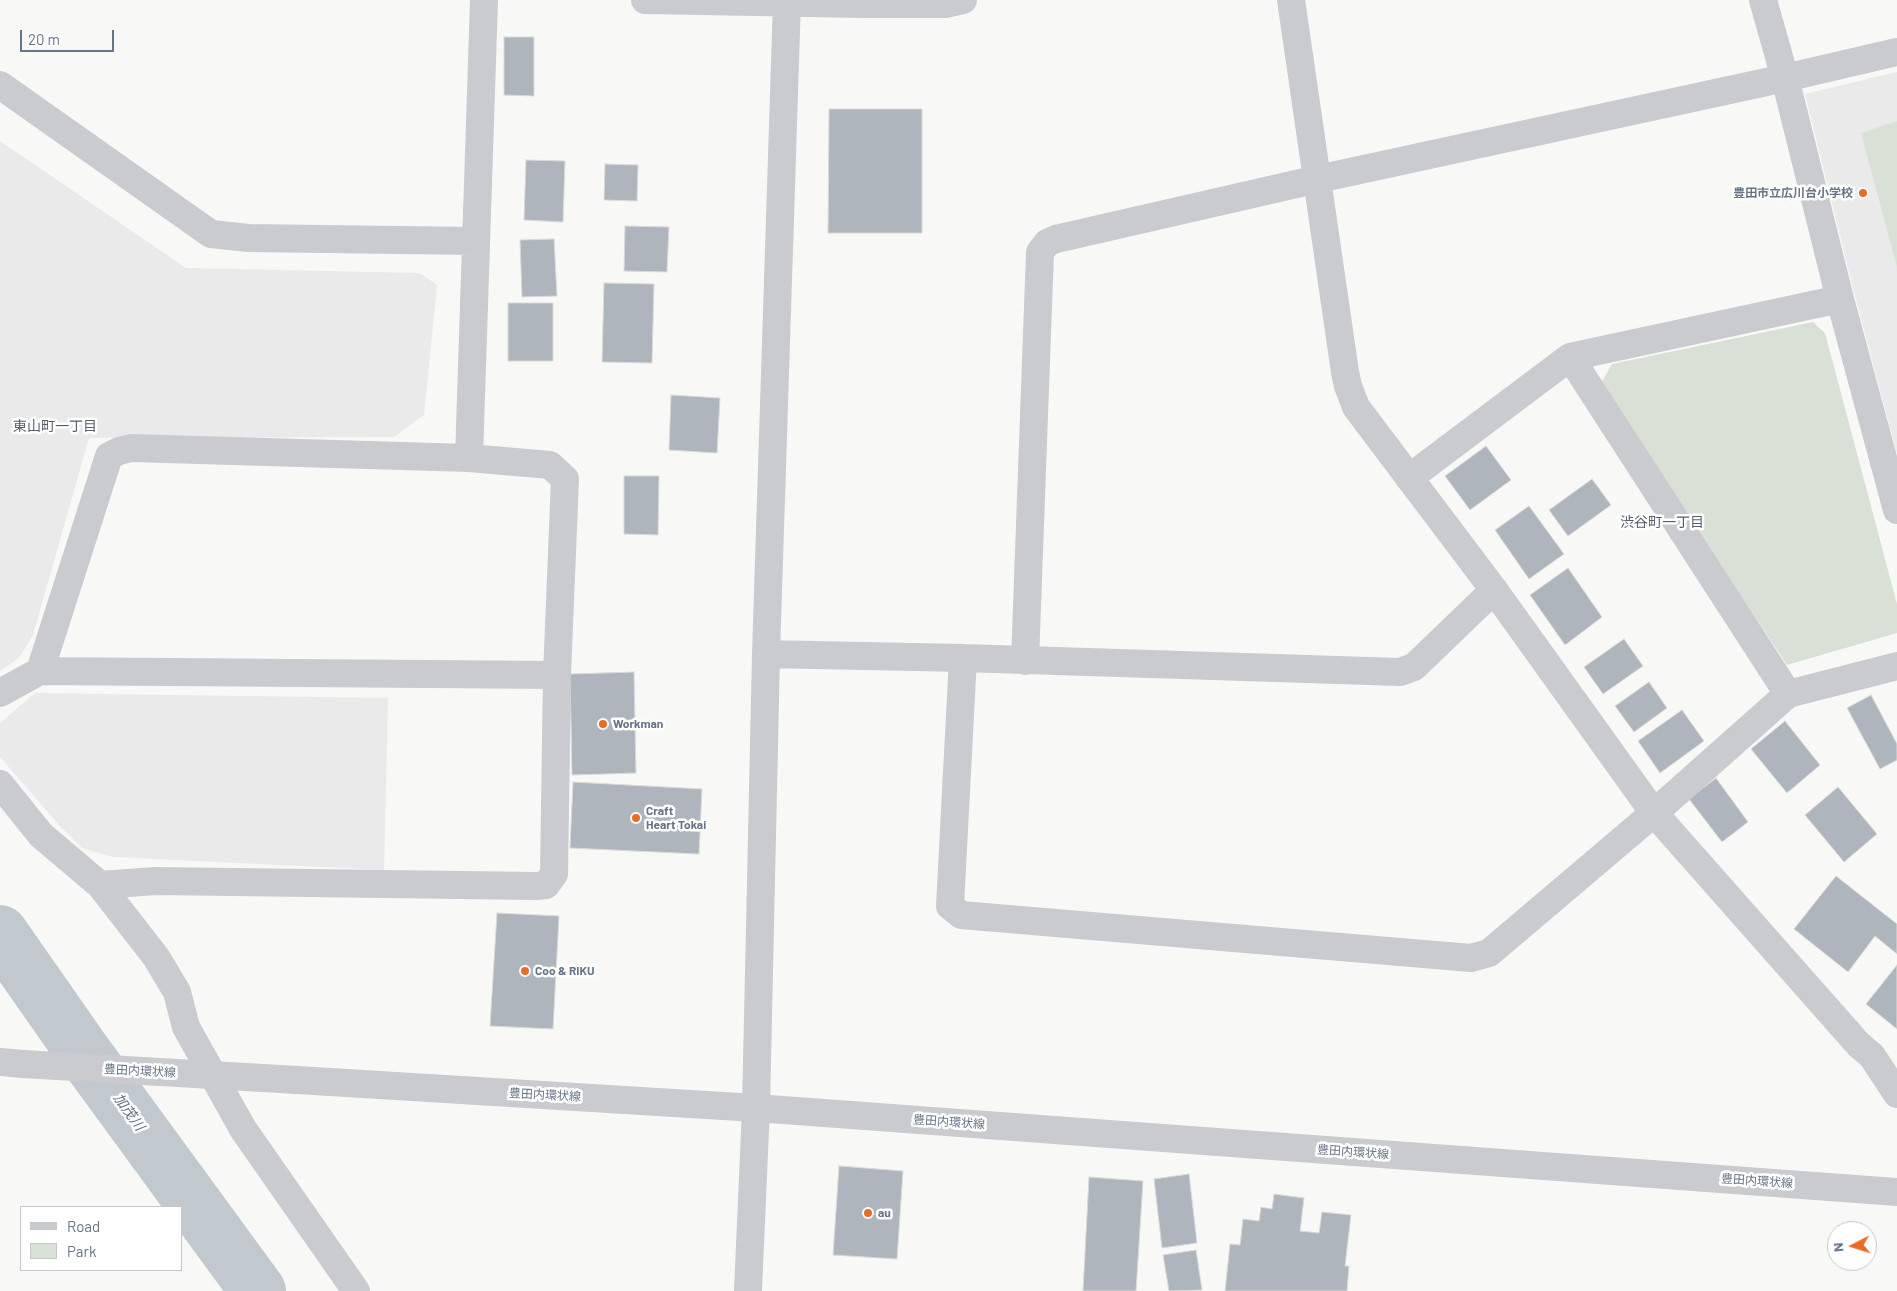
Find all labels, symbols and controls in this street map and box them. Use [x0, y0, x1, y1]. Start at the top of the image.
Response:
scale bar [22, 20, 116, 52]
text: 20 m [28, 30, 60, 48]
place label: 豊田市立広川台小学校 [1733, 186, 1853, 200]
marker: 豊田市立広川台小学校 [1857, 187, 1869, 199]
district label: 東山町一丁目 [13, 418, 97, 434]
district label: 渋谷町一丁目 [1620, 514, 1704, 530]
place label: Workman [613, 717, 663, 731]
marker: Workman [597, 718, 609, 730]
place label: Craft Heart Tokai [646, 804, 706, 832]
marker: Craft Heart Tokai [630, 812, 642, 824]
place label: Coo & RIKU [535, 964, 594, 978]
marker: Coo & RIKU [519, 965, 531, 977]
street label: 豊田内環状線 [104, 1062, 176, 1080]
street label: 豊田内環状線 [509, 1086, 581, 1104]
water label: 加茂川 [110, 1090, 148, 1134]
street label: 豊田内環状線 [913, 1112, 985, 1132]
street label: 豊田内環状線 [1317, 1142, 1389, 1162]
street label: 豊田内環状線 [1721, 1171, 1793, 1191]
legend [20, 1206, 182, 1271]
place label: au [878, 1206, 891, 1220]
marker: au [862, 1207, 874, 1219]
text: Road [67, 1217, 100, 1235]
north arrow [1827, 1221, 1877, 1271]
text: Park [67, 1242, 96, 1260]
text: N [1829, 1242, 1846, 1253]

